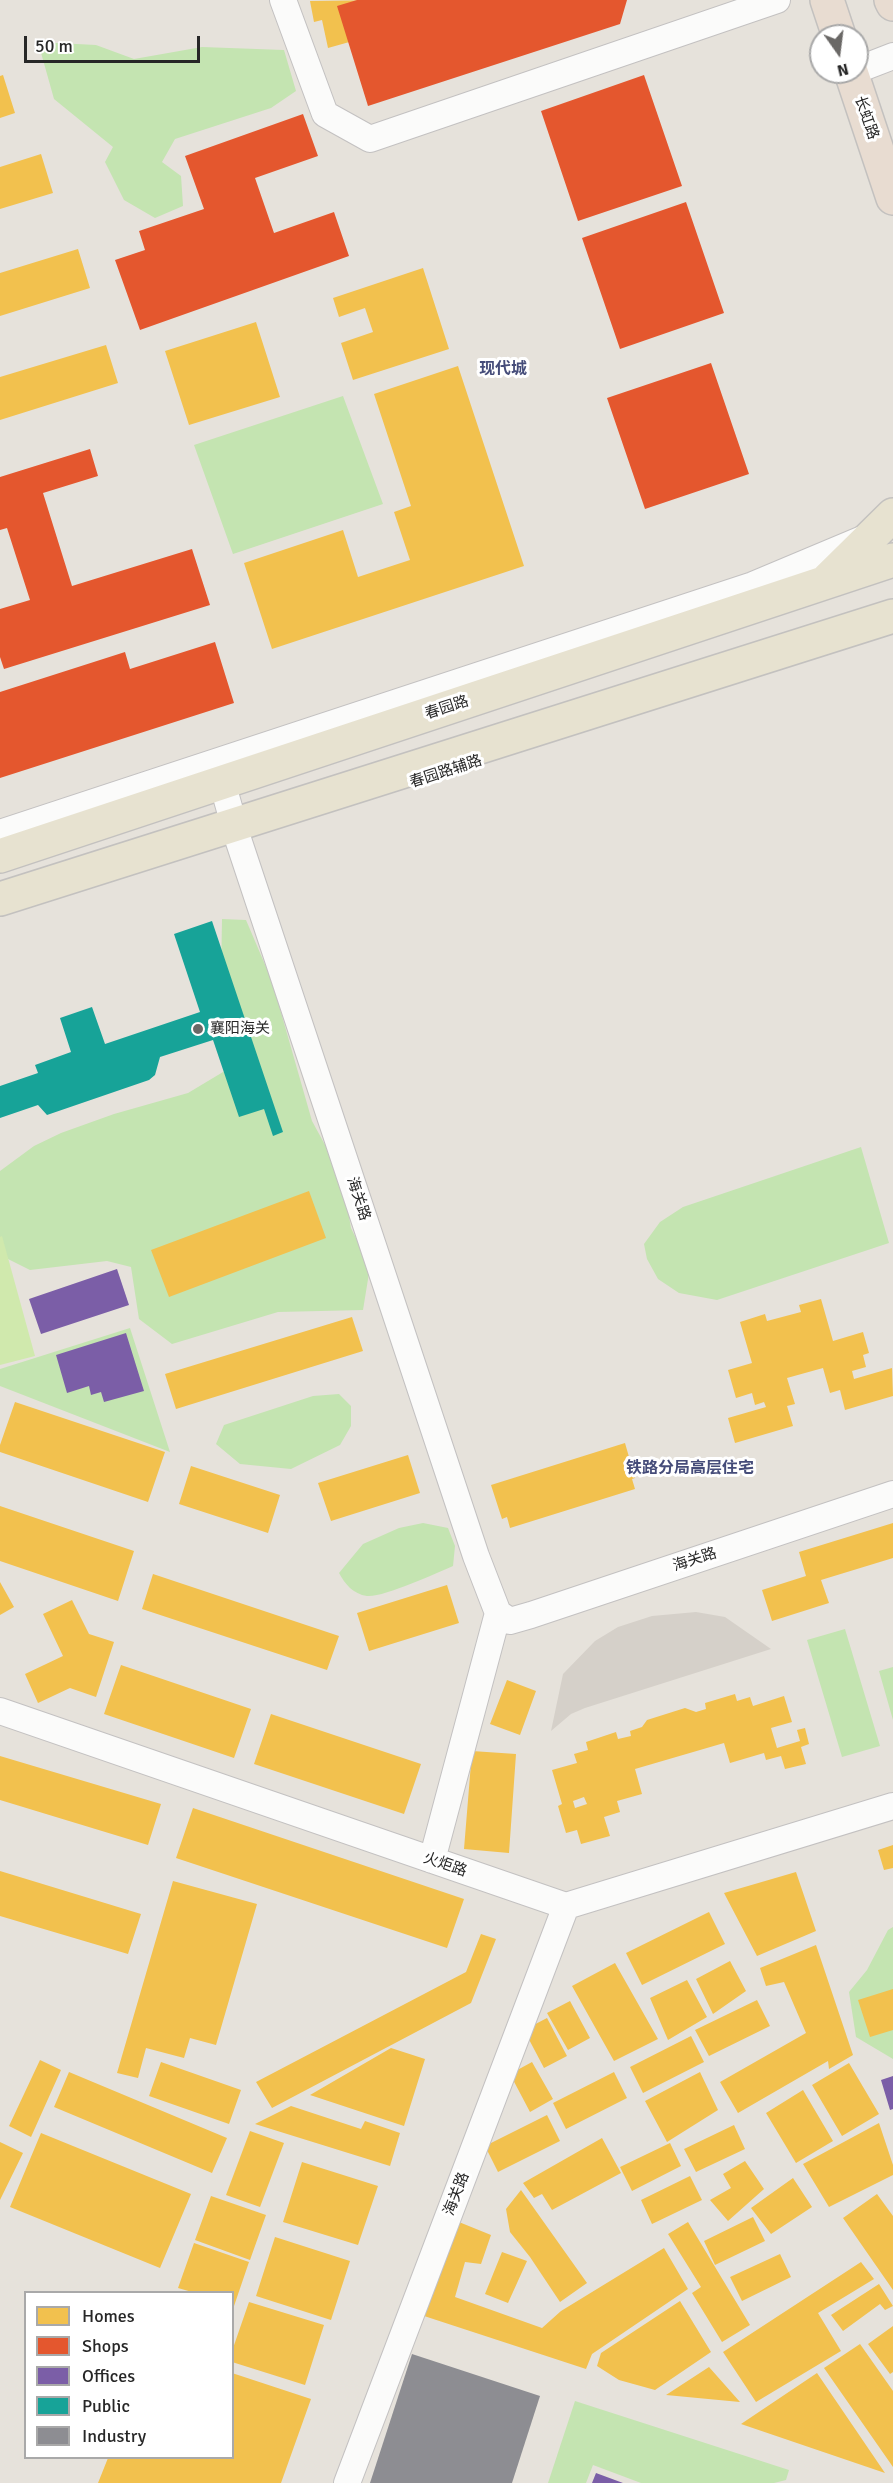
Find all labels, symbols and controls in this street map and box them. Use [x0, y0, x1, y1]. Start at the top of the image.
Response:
scale bar [27, 24, 202, 62]
north arrow [809, 24, 869, 84]
text: 50 m [35, 35, 73, 57]
text: N [835, 58, 851, 81]
street label: 长虹路 [850, 94, 882, 142]
district label: 现代城 [479, 360, 527, 380]
street label: 春园路 [423, 692, 471, 724]
street label: 春园路辅路 [408, 752, 484, 792]
place label: 襄阳海关 [210, 1020, 270, 1038]
marker: 襄阳海关 [191, 1022, 205, 1036]
street label: 海关路 [342, 1175, 374, 1223]
district label: 铁路分局高层住宅 [626, 1459, 754, 1479]
street label: 海关路 [671, 1544, 719, 1576]
street label: 火炬路 [421, 1849, 469, 1881]
street label: 海关路 [441, 2170, 473, 2218]
legend [24, 2291, 234, 2459]
text: Homes [82, 2305, 135, 2327]
text: Shops [82, 2335, 129, 2357]
text: Offices [82, 2365, 135, 2387]
text: Public [82, 2395, 130, 2417]
text: Industry [82, 2425, 146, 2447]

